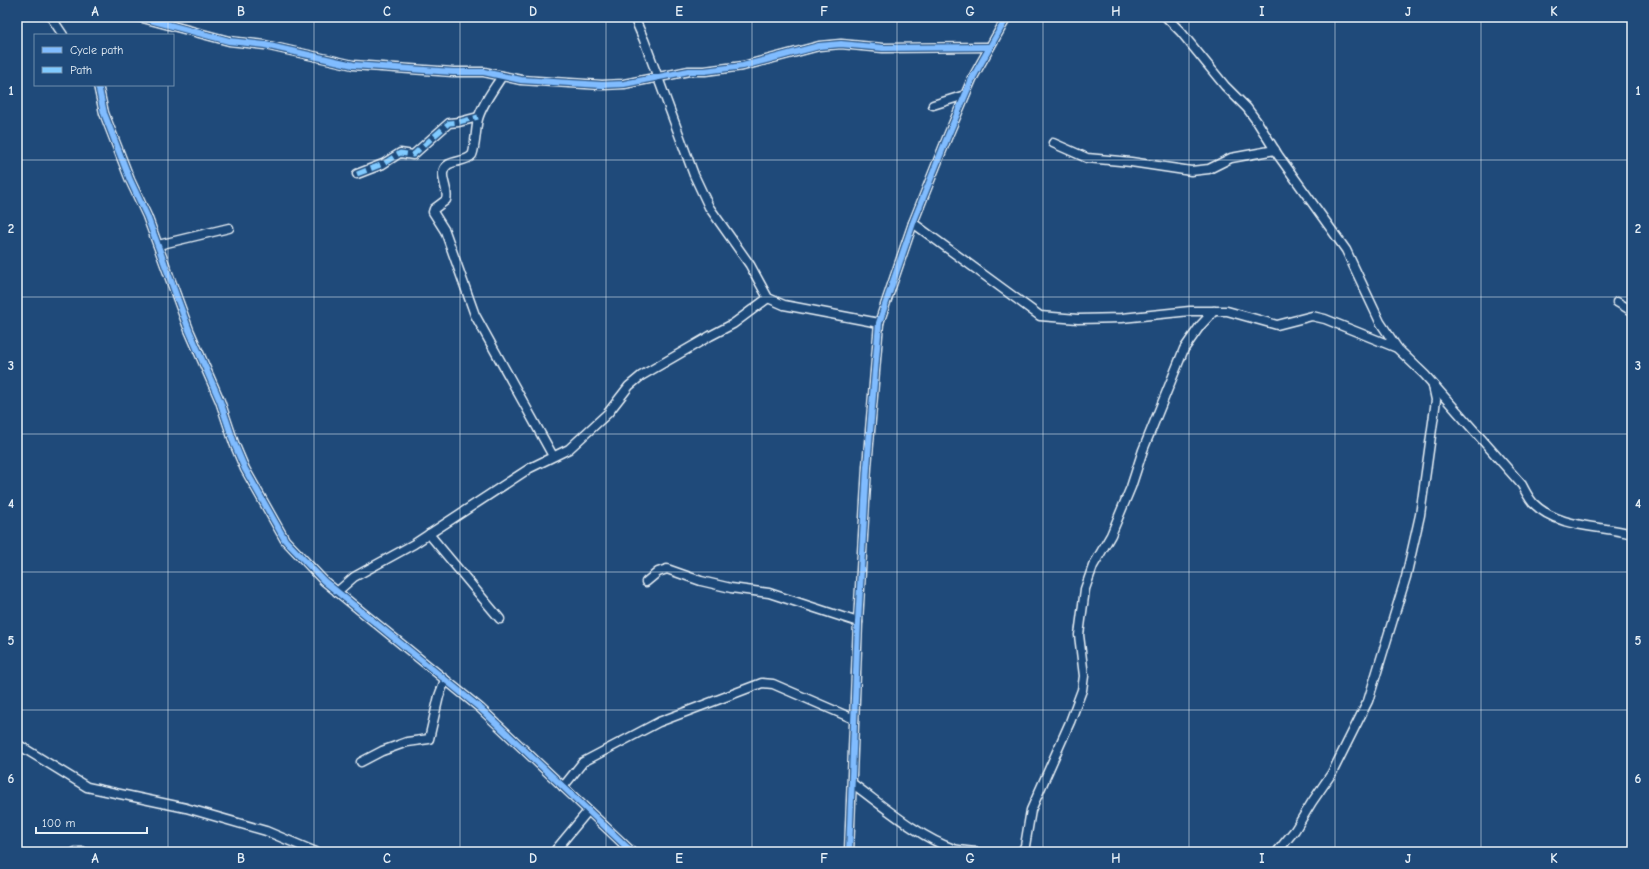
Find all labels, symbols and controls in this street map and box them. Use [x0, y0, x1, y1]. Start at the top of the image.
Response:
text: A [91, 4, 99, 19]
text: B [237, 4, 245, 19]
text: C [383, 4, 391, 19]
text: D [529, 4, 537, 19]
text: E [675, 4, 683, 19]
text: F [820, 4, 828, 19]
text: G [965, 4, 975, 19]
text: H [1111, 4, 1121, 19]
text: I [1259, 4, 1265, 19]
text: J [1405, 4, 1411, 19]
text: K [1550, 4, 1558, 19]
legend [34, 34, 174, 86]
text: Cycle path [70, 43, 123, 57]
text: Path [70, 63, 92, 77]
text: 1 [8, 83, 14, 98]
text: 1 [1635, 83, 1641, 98]
text: 2 [8, 221, 14, 236]
text: 2 [1635, 221, 1641, 236]
text: 3 [8, 358, 14, 373]
text: 3 [1635, 358, 1641, 373]
text: 4 [8, 496, 14, 511]
text: 4 [1635, 496, 1641, 511]
text: 5 [8, 633, 15, 648]
text: 5 [1635, 633, 1642, 648]
text: 6 [8, 771, 15, 786]
text: 6 [1635, 771, 1642, 786]
scale bar [36, 809, 147, 835]
text: 100 m [42, 816, 75, 830]
text: A [91, 851, 99, 866]
text: B [237, 851, 245, 866]
text: C [383, 851, 391, 866]
text: D [529, 851, 537, 866]
text: E [675, 851, 683, 866]
text: F [820, 851, 828, 866]
text: G [965, 851, 975, 866]
text: H [1111, 851, 1121, 866]
text: I [1259, 851, 1265, 866]
text: J [1405, 851, 1411, 866]
text: K [1550, 851, 1558, 866]

